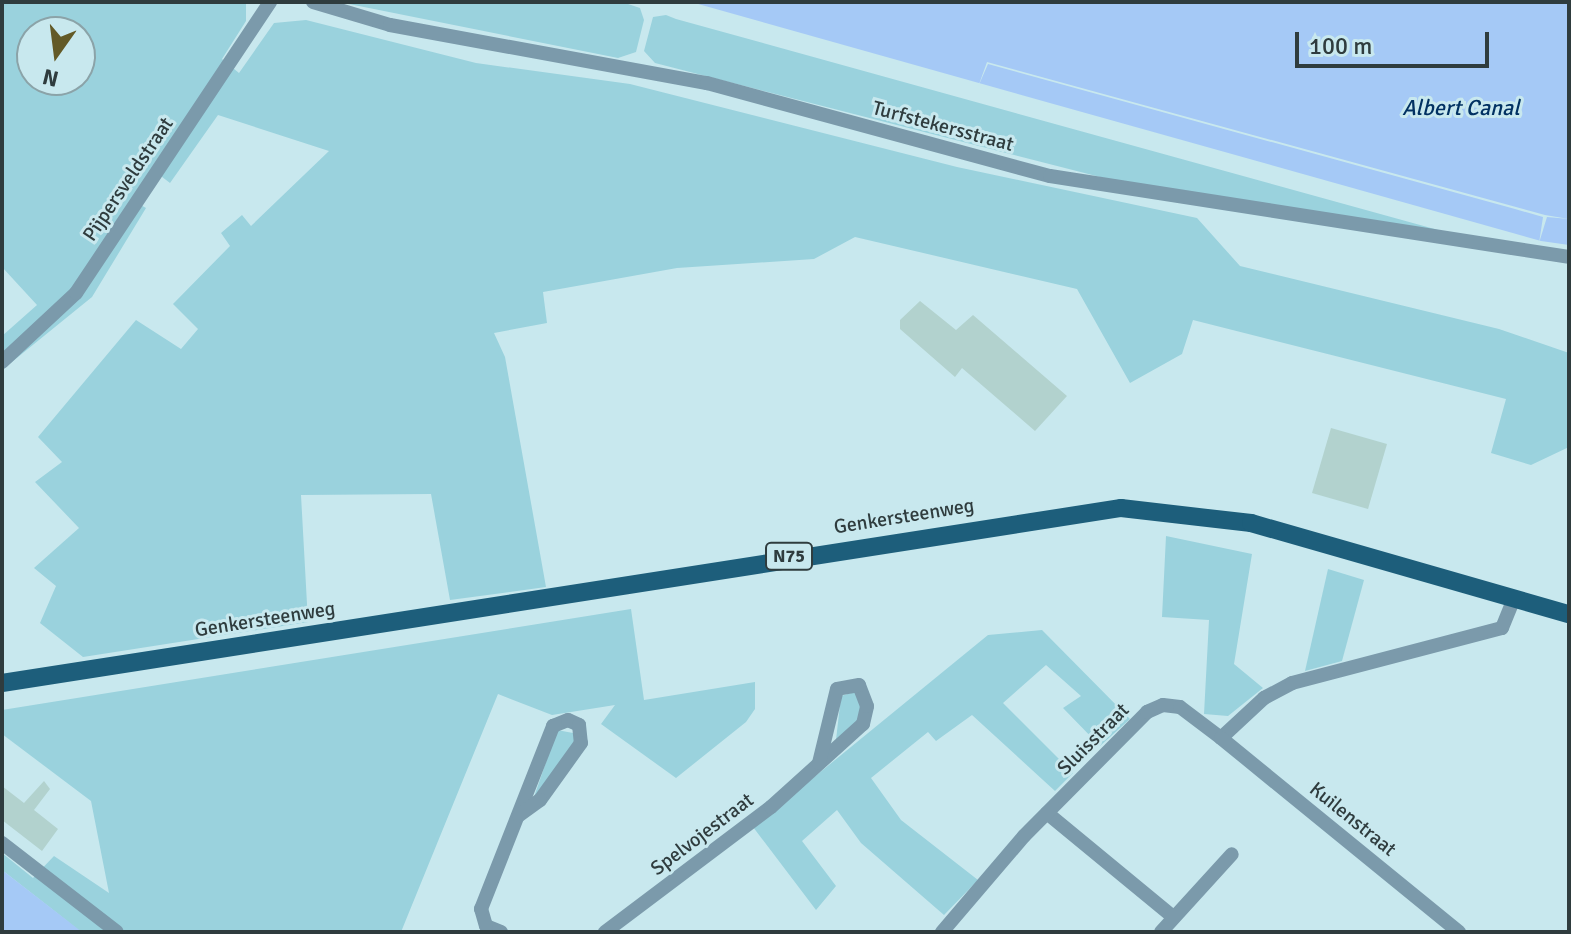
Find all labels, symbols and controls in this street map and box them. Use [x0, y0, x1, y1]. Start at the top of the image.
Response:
north arrow [16, 16, 96, 96]
scale bar [1299, 16, 1493, 66]
text: 100 m [1309, 31, 1372, 61]
text: N [40, 63, 61, 93]
water label: Albert Canal [1402, 95, 1520, 121]
street label: Turfstekersstraat [870, 96, 1016, 156]
street label: Pijpersveldstraat [78, 112, 178, 246]
street label: Genkersteenweg [832, 493, 976, 539]
road number: N75 [765, 542, 813, 570]
street label: Genkersteenweg [193, 596, 337, 642]
street label: Sluisstraat [1052, 698, 1134, 780]
street label: Kuilenstraat [1305, 777, 1401, 861]
street label: Spelvojestraat [646, 788, 758, 880]

